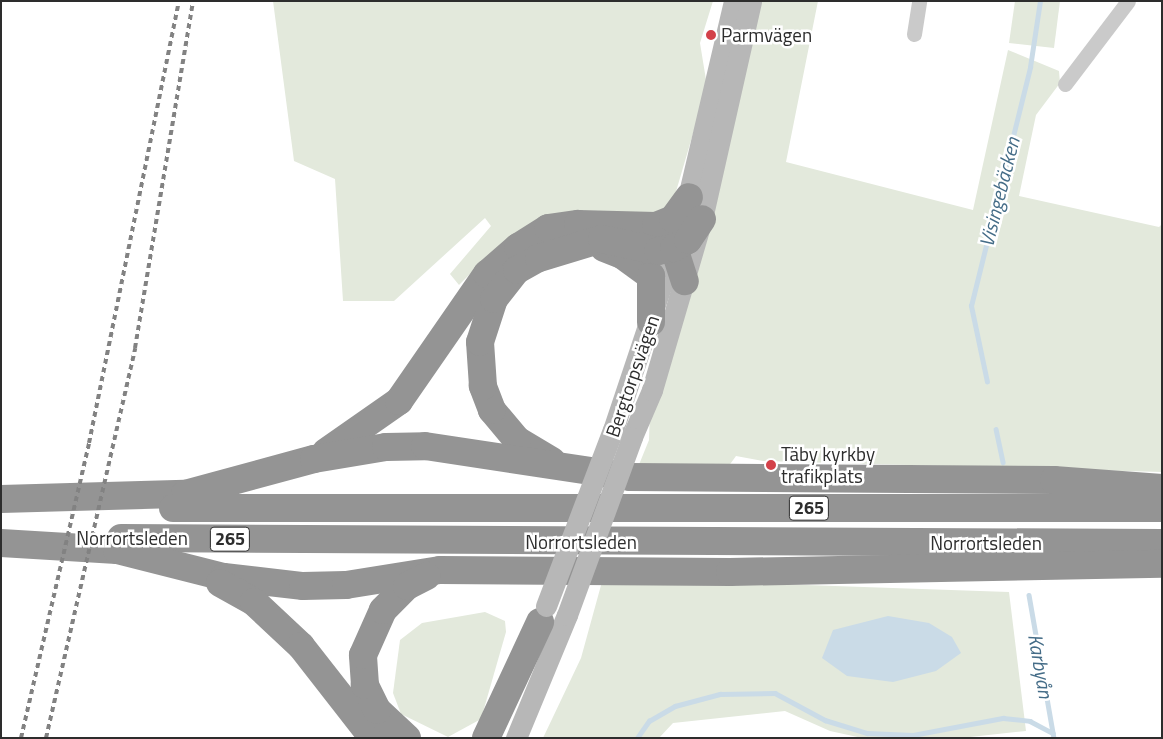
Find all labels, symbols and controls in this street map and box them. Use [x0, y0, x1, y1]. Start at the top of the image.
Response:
place label: Parmvägen [721, 24, 812, 46]
marker: Parmvägen [705, 29, 717, 41]
water label: Visingebäcken [974, 135, 1024, 249]
street label: Bergtorpsvägen [600, 312, 664, 440]
place label: Täby kyrkby trafikplats [781, 443, 875, 487]
marker: Täby kyrkby trafikplats [765, 459, 777, 471]
road number: 265 [788, 492, 830, 524]
road number: 265 [209, 524, 251, 554]
street label: Norrortsleden [76, 527, 188, 549]
street label: Norrortsleden [525, 531, 637, 553]
street label: Norrortsleden [930, 532, 1042, 554]
water label: Karbyån [1024, 632, 1058, 700]

